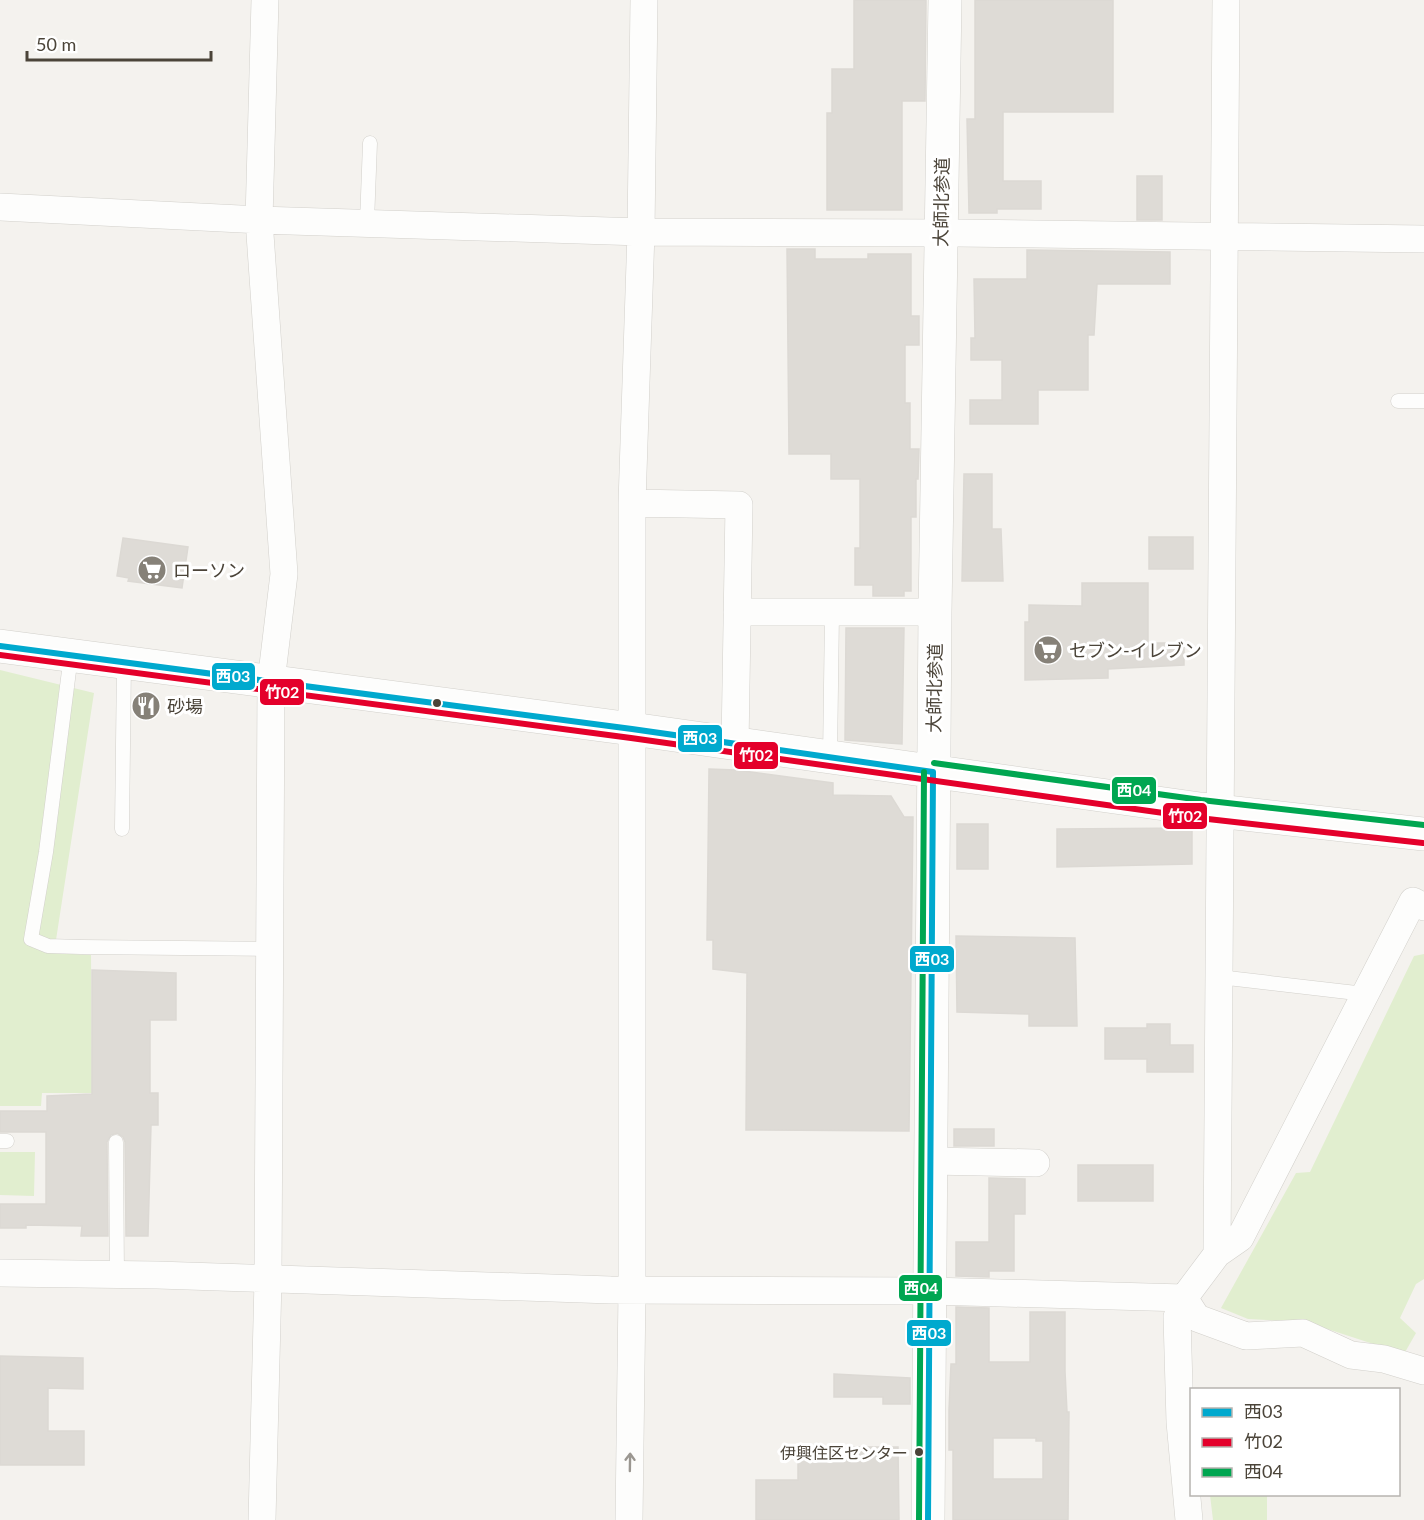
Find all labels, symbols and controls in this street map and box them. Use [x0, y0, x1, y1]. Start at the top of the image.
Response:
scale bar [27, 24, 212, 62]
text: 50 m [36, 33, 76, 55]
street label: 大師北参道 [929, 157, 953, 247]
supermarket icon: ローソン [136, 554, 168, 586]
place label: ローソン [173, 559, 245, 581]
supermarket icon: セブン-イレブン [1032, 634, 1064, 666]
place label: セブン-イレブン [1069, 639, 1202, 661]
street label: 大師北参道 [922, 643, 946, 733]
line badge: 西03 [211, 662, 256, 691]
text: 西03 [216, 666, 250, 685]
line badge: 竹02 [259, 678, 305, 706]
text: 竹02 [265, 682, 299, 701]
restaurant icon: 砂場 [130, 690, 162, 722]
place label: 砂場 [167, 695, 203, 717]
unlabelled marker [431, 697, 443, 709]
line badge: 西03 [677, 724, 723, 753]
text: 西03 [683, 728, 717, 747]
line badge: 竹02 [733, 741, 779, 770]
text: 竹02 [739, 745, 773, 764]
line badge: 西04 [1111, 776, 1157, 805]
text: 西04 [1117, 780, 1151, 799]
line badge: 竹02 [1162, 802, 1208, 830]
text: 竹02 [1168, 806, 1202, 825]
line badge: 西03 [909, 945, 955, 973]
text: 西03 [915, 949, 949, 968]
line badge: 西04 [898, 1274, 943, 1302]
text: 西04 [904, 1278, 938, 1297]
line badge: 西03 [906, 1319, 952, 1347]
text: 西03 [912, 1323, 946, 1342]
legend [1190, 1388, 1400, 1496]
text: 西03 [1244, 1400, 1283, 1422]
text: 竹02 [1244, 1430, 1283, 1452]
place label: 伊興住区センター [780, 1443, 908, 1462]
marker: 伊興住区センター [913, 1446, 925, 1458]
one-way arrow [624, 1452, 636, 1472]
text: 西04 [1244, 1460, 1283, 1482]

